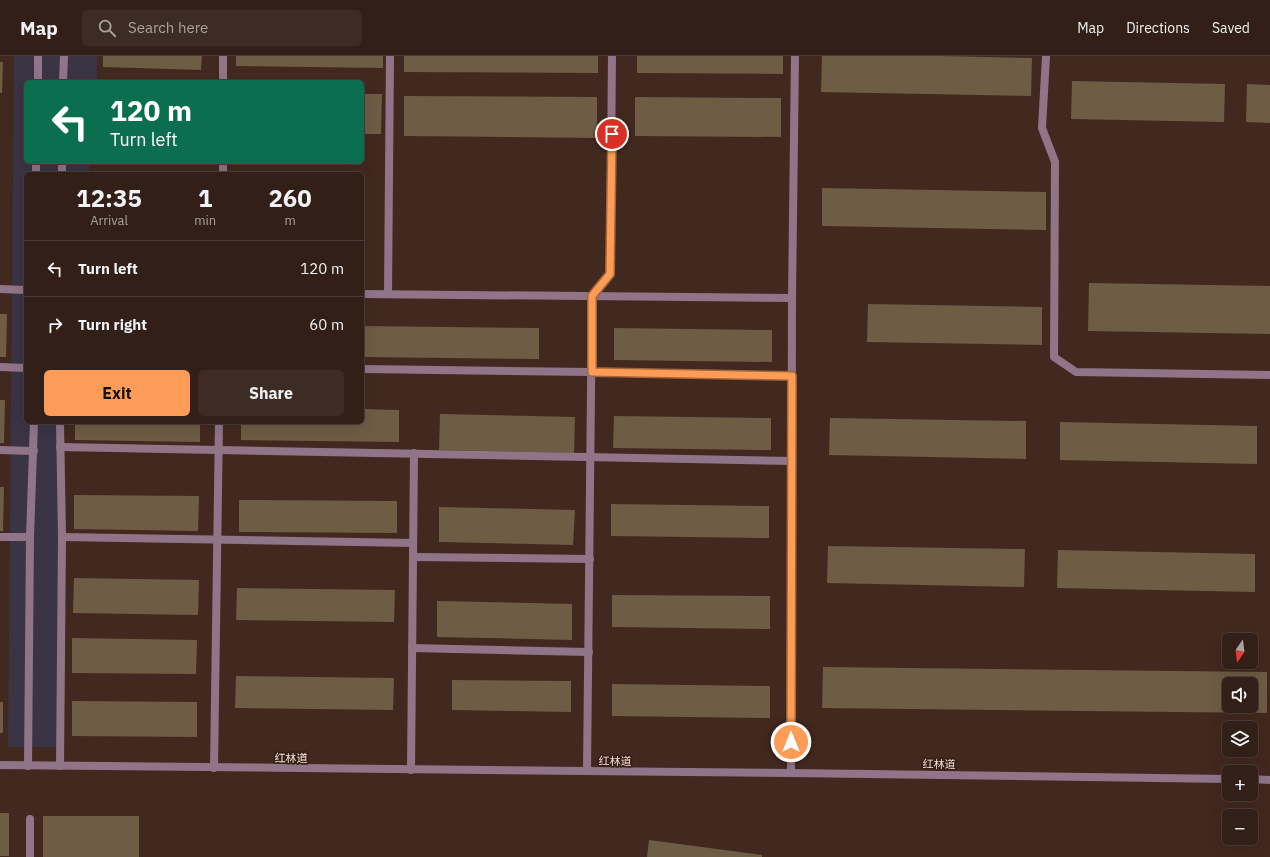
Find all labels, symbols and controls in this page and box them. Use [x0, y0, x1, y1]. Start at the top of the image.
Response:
search box [82, 10, 362, 46]
text: Map [20, 16, 58, 40]
icon: search [96, 17, 118, 39]
text: Search here [128, 18, 208, 37]
text: Map [1077, 19, 1104, 37]
text: Directions [1126, 19, 1190, 37]
text: Saved [1212, 19, 1250, 37]
text: 120 m [110, 92, 192, 129]
icon: left [44, 96, 96, 148]
pin [595, 117, 629, 151]
icon: arrive [601, 123, 623, 145]
text: Turn left [110, 128, 178, 151]
text: 12:35 [76, 182, 142, 214]
text: 1 [198, 182, 212, 214]
text: 260 [268, 182, 312, 214]
text: Arrival [90, 212, 128, 229]
text: min [194, 212, 216, 229]
text: m [284, 212, 296, 229]
icon: left [44, 258, 66, 280]
text: Turn left [78, 259, 138, 278]
text: 120 m [300, 259, 344, 278]
icon: right [44, 314, 66, 336]
text: Turn right [78, 315, 147, 334]
text: 60 m [309, 315, 344, 334]
button: Exit [44, 370, 190, 416]
button: Share [198, 370, 344, 416]
north arrow [1222, 633, 1258, 669]
map controls [1222, 633, 1258, 845]
button: sound [1222, 677, 1258, 713]
position arrow [770, 721, 812, 763]
button: layers [1222, 721, 1258, 757]
street label: 红林道 [275, 751, 308, 765]
street label: 红林道 [598, 754, 632, 768]
street label: 红林道 [922, 757, 956, 771]
button: + [1222, 765, 1258, 801]
button: − [1222, 809, 1258, 845]

